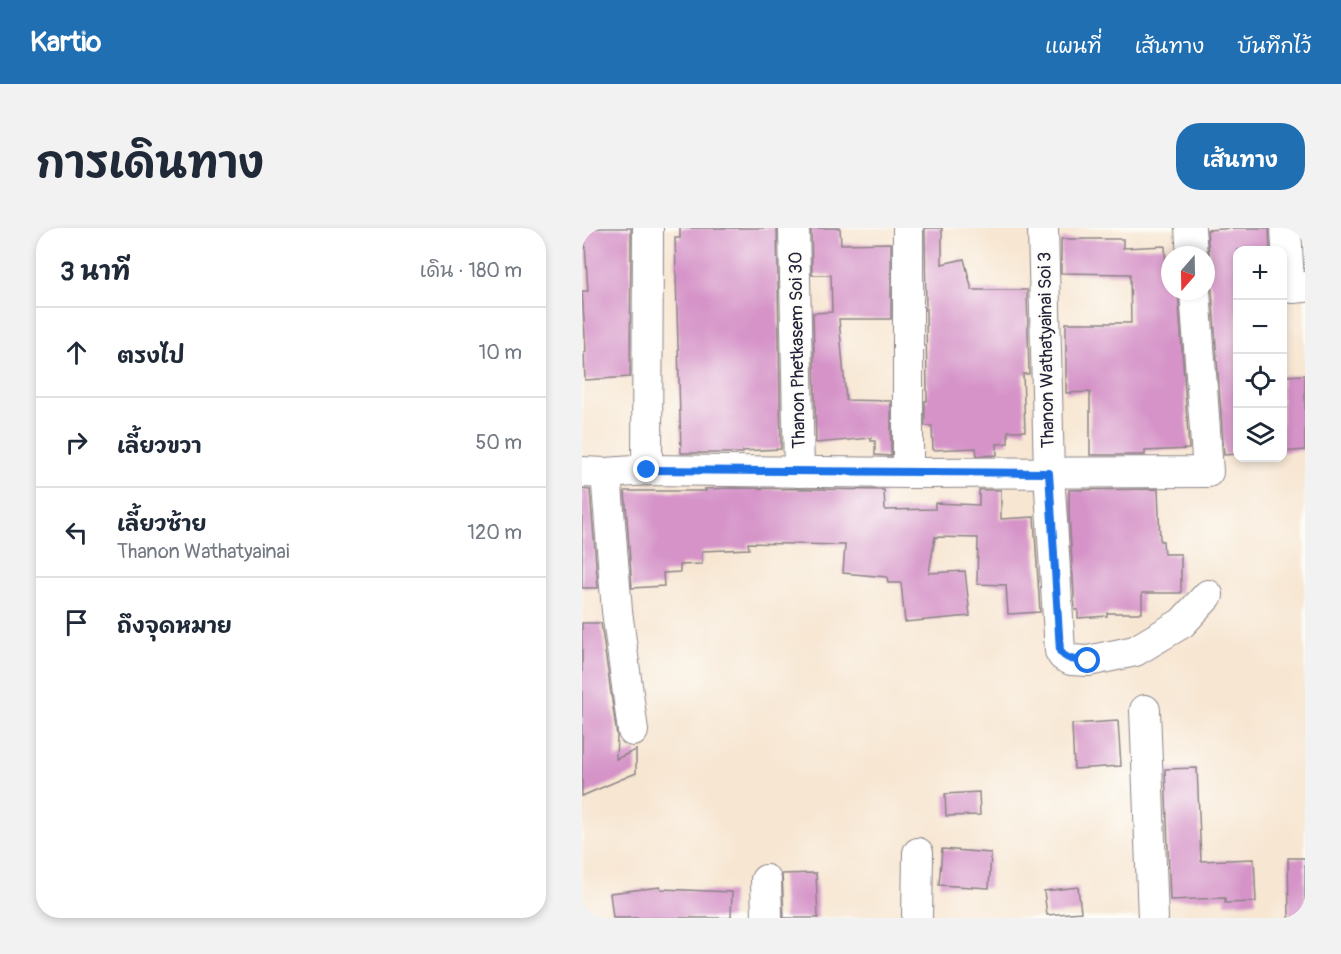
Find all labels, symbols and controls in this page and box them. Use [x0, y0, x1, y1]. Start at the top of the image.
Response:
text: Kartio [30, 25, 101, 60]
text: แผนที่ [1045, 33, 1102, 60]
text: เส้นทาง [1135, 33, 1204, 60]
text: บันทึกไว้ [1237, 33, 1311, 60]
button: เส้นทาง [1176, 123, 1305, 190]
text: การเดินทาง [36, 138, 264, 190]
north arrow [1161, 246, 1215, 300]
map controls [1233, 246, 1287, 462]
button: + [1233, 246, 1287, 300]
street label: Thanon Phetkasem Soi 30 [784, 251, 811, 449]
street label: Thanon Wathatyainai Soi 3 [1033, 252, 1060, 448]
text: 3 นาที [60, 256, 130, 288]
text: เดิน · 180 m [420, 258, 522, 283]
button: − [1233, 300, 1287, 354]
icon: ahead [60, 336, 93, 369]
text: 10 m [478, 340, 522, 365]
text: ตรงไป [117, 342, 185, 370]
button: locate [1233, 354, 1287, 408]
button: layers [1233, 408, 1287, 462]
icon: right [60, 426, 93, 459]
text: 50 m [475, 430, 522, 455]
text: เลี้ยวขวา [117, 432, 201, 460]
route end [633, 456, 659, 482]
text: เลี้ยวซ้าย [117, 510, 207, 538]
icon: left [60, 516, 93, 549]
text: 120 m [467, 520, 522, 545]
text: Thanon Wathatyainai [117, 539, 289, 564]
icon: arrive [60, 606, 93, 639]
text: ถึงจุดหมาย [117, 612, 232, 640]
route start [1074, 647, 1100, 673]

